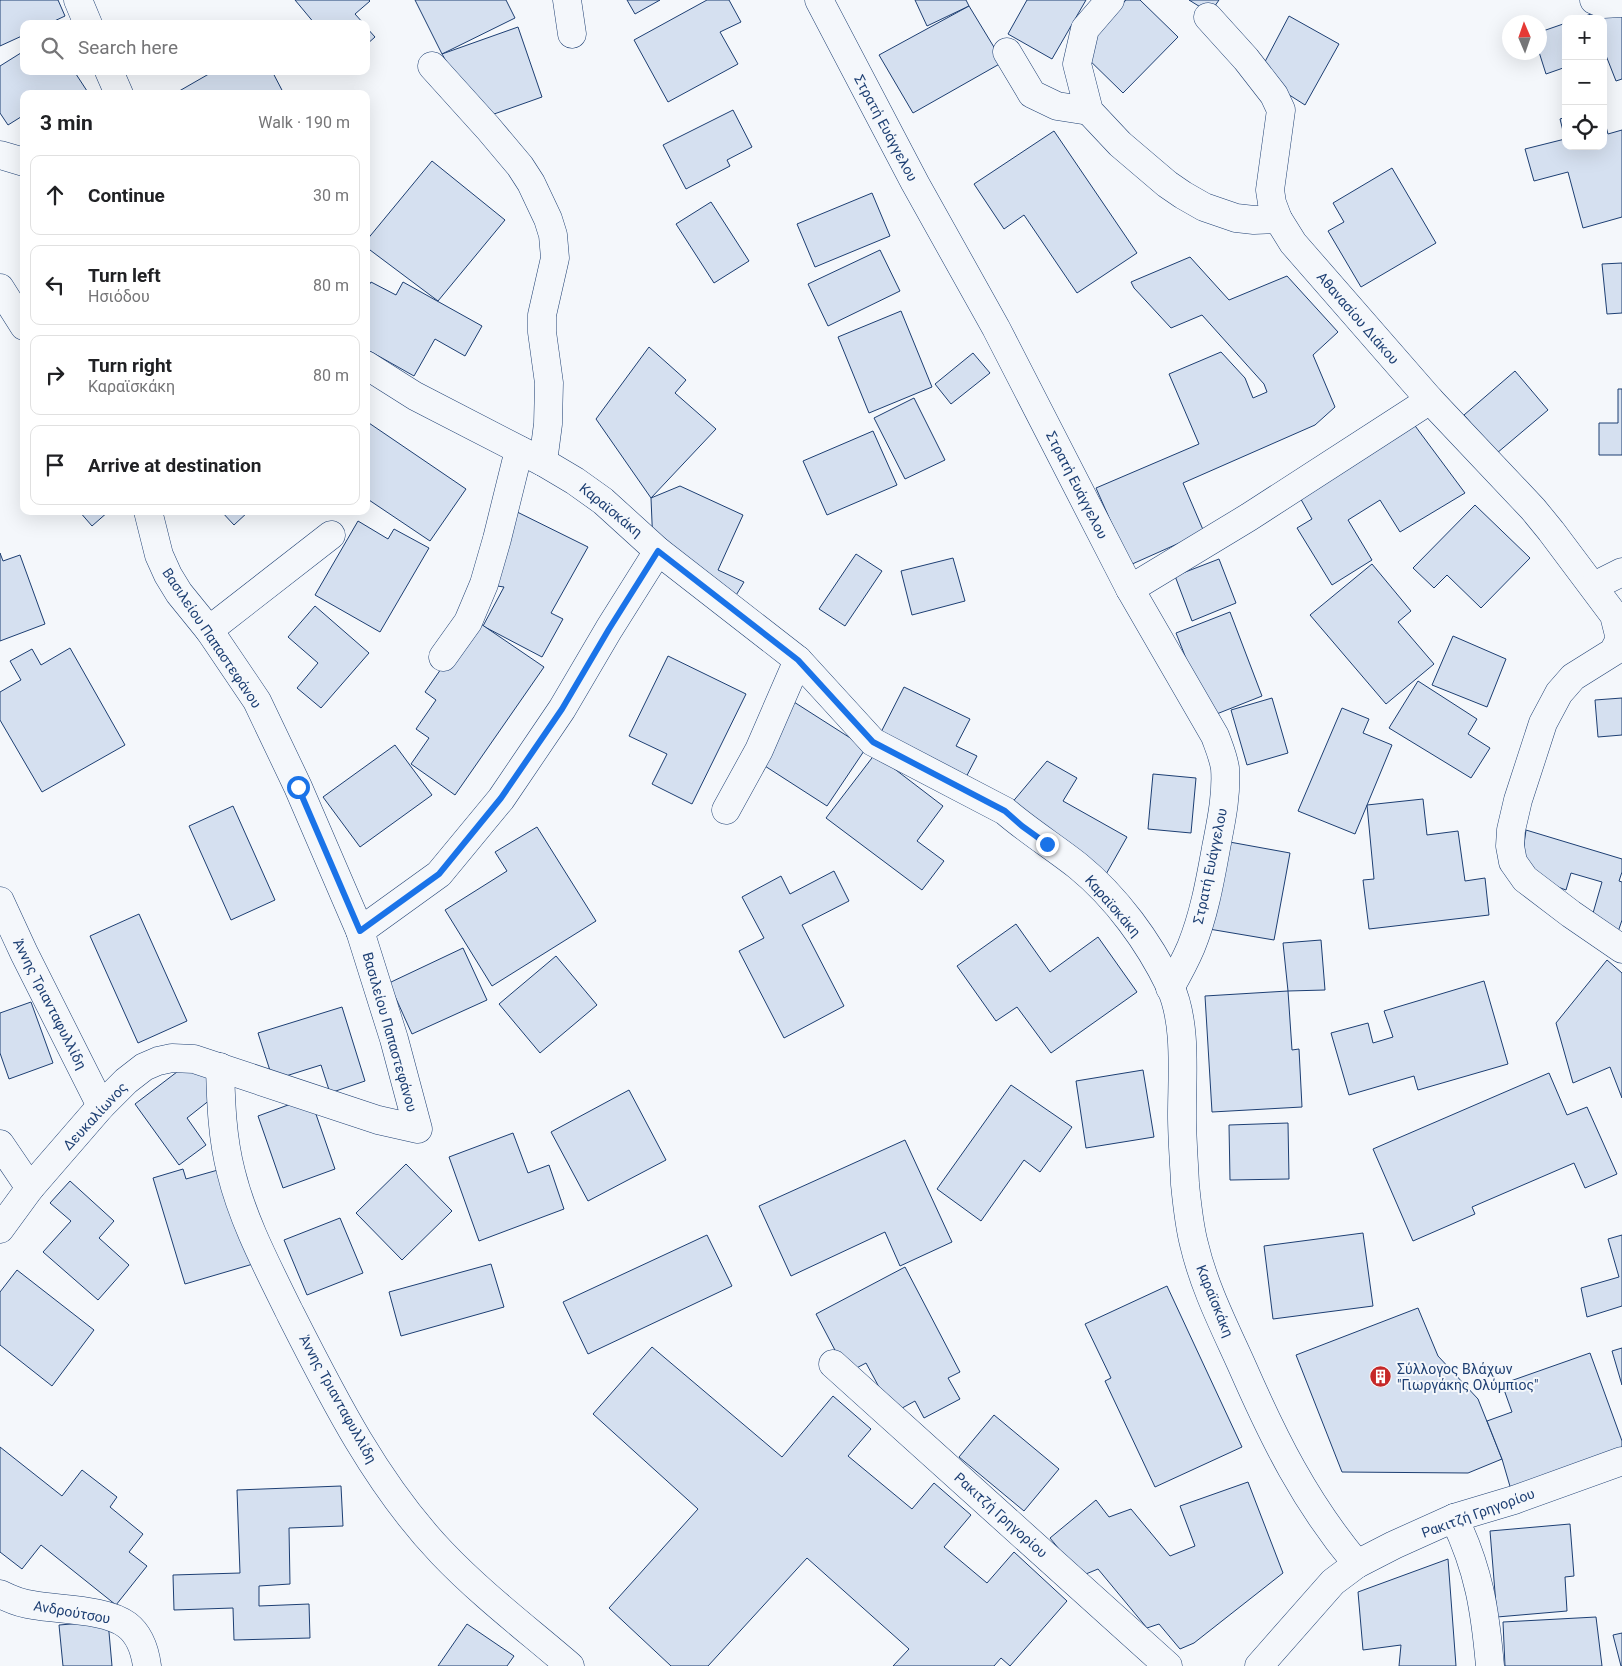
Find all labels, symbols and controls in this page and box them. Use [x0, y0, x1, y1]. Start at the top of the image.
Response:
north arrow [1502, 15, 1547, 60]
map controls [1562, 15, 1607, 150]
button: + [1562, 15, 1607, 60]
search box [20, 20, 370, 75]
icon: search [38, 34, 66, 62]
text: Search here [78, 36, 178, 59]
button: − [1562, 60, 1607, 105]
street label: Στρατή Ευάγγελου [851, 72, 921, 184]
button: locate [1562, 105, 1607, 150]
text: 3 min [40, 111, 93, 135]
text: Walk · 190 m [258, 113, 350, 132]
icon: ahead [41, 181, 69, 209]
text: Continue [88, 184, 165, 207]
text: 30 m [313, 186, 349, 205]
text: Turn left [88, 264, 161, 287]
street label: Αθανασίου Διάκου [1314, 269, 1402, 367]
icon: left [41, 271, 69, 299]
text: 80 m [313, 276, 349, 295]
text: Ησιόδου [88, 287, 150, 306]
text: Turn right [88, 354, 172, 377]
icon: right [41, 361, 69, 389]
text: 80 m [313, 366, 349, 385]
text: Καραϊσκάκη [88, 377, 175, 396]
street label: Στρατή Ευάγγελου [1043, 429, 1111, 541]
icon: arrive [41, 451, 69, 479]
text: Arrive at destination [88, 454, 261, 477]
street label: Καραϊσκάκη [576, 480, 646, 540]
street label: Βασιλείου Παπαστεφάνου [158, 565, 265, 712]
route start [287, 776, 310, 799]
street label: Στρατή Ευάγγελου [1190, 807, 1230, 925]
route end [1036, 833, 1059, 856]
street label: Καραϊσκάκη [1082, 872, 1144, 940]
street label: Άννης Τριανταφυλλίδη [9, 936, 90, 1072]
street label: Βασιλείου Παπαστεφάνου [359, 950, 420, 1114]
street label: Δευκαλίωνος [60, 1079, 130, 1153]
street label: Καραϊσκάκη [1193, 1263, 1237, 1339]
street label: Άννης Τριανταφυλλίδη [295, 1332, 380, 1466]
place label: Σύλλογος Βλάχων "Γιωργάκης Ολύμπιος" [1397, 1361, 1538, 1393]
building icon: Σύλλογος Βλάχων "Γιωργάκης Ολύμπιος" [1369, 1365, 1393, 1389]
street label: Ρακιτζή Γρηγορίου [951, 1469, 1051, 1561]
street label: Ρακιτζή Γρηγορίου [1419, 1485, 1537, 1541]
street label: Ανδρούτσου [32, 1597, 112, 1627]

